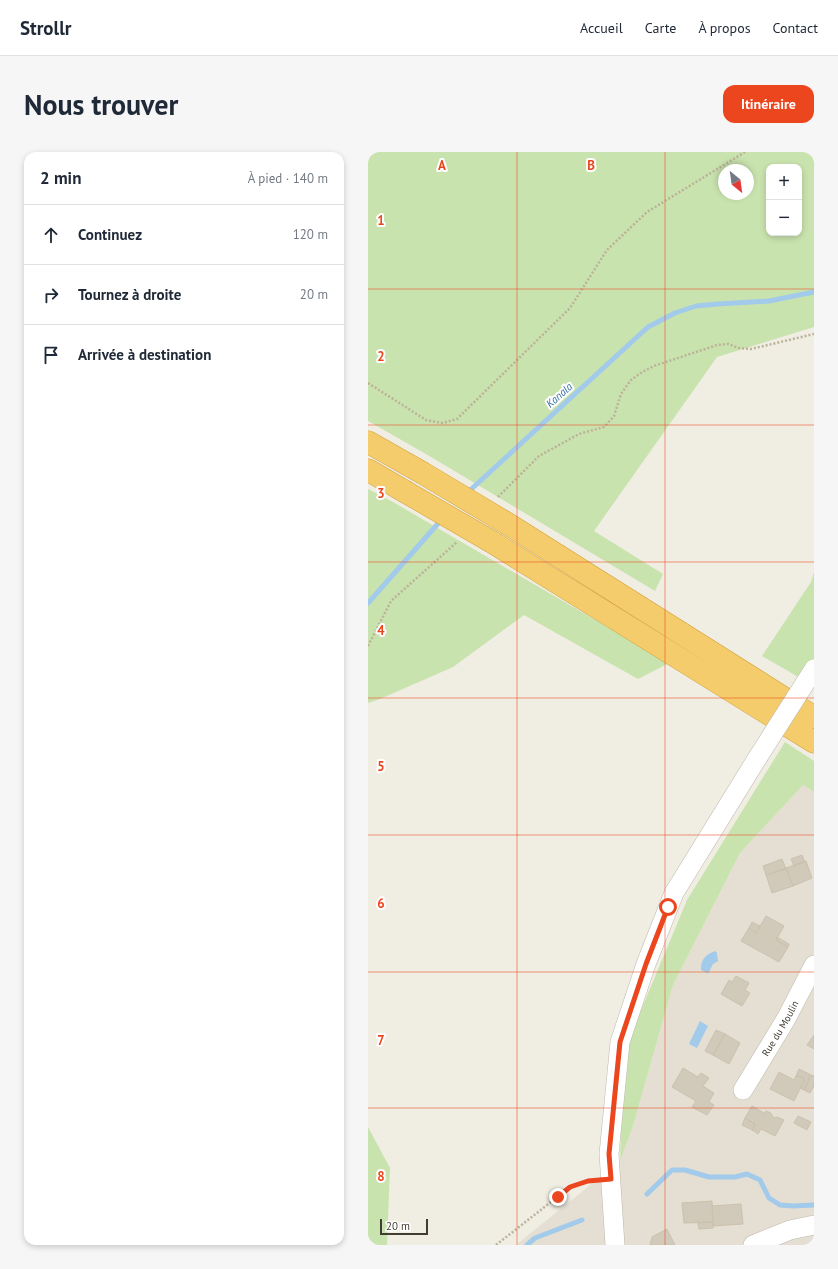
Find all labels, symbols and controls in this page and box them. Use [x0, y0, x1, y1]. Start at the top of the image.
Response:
text: Strollr [20, 16, 71, 40]
text: Accueil [580, 19, 623, 37]
text: Carte [645, 19, 676, 37]
text: À propos [698, 19, 751, 37]
text: Contact [773, 19, 818, 37]
button: Itinéraire [723, 85, 814, 123]
text: Nous trouver [24, 86, 178, 123]
text: A [438, 157, 446, 174]
text: B [587, 157, 595, 174]
north arrow [718, 164, 754, 200]
map controls [766, 164, 802, 236]
button: + [766, 164, 802, 200]
text: 2 min [40, 167, 81, 189]
text: À pied · 140 m [248, 170, 328, 187]
button: − [766, 200, 802, 236]
text: 1 [377, 212, 385, 229]
icon: ahead [40, 224, 62, 246]
text: Continuez [78, 225, 142, 244]
text: 120 m [293, 226, 328, 243]
icon: right [40, 284, 62, 306]
text: Tournez à droite [78, 285, 181, 304]
text: 20 m [300, 286, 328, 303]
icon: arrive [40, 344, 62, 366]
text: Arrivée à destination [78, 345, 211, 364]
text: 2 [377, 348, 385, 365]
water label: Kanala [543, 379, 576, 411]
text: 3 [377, 485, 385, 502]
text: 4 [377, 622, 385, 639]
text: 5 [377, 758, 385, 775]
text: 6 [377, 895, 385, 912]
route start [659, 898, 677, 916]
street label: Rue du Moulin [759, 998, 801, 1059]
text: 7 [377, 1032, 385, 1049]
text: 8 [377, 1168, 385, 1185]
route end [549, 1188, 567, 1206]
scale bar [380, 1217, 428, 1236]
text: 20 m [386, 1219, 410, 1233]

